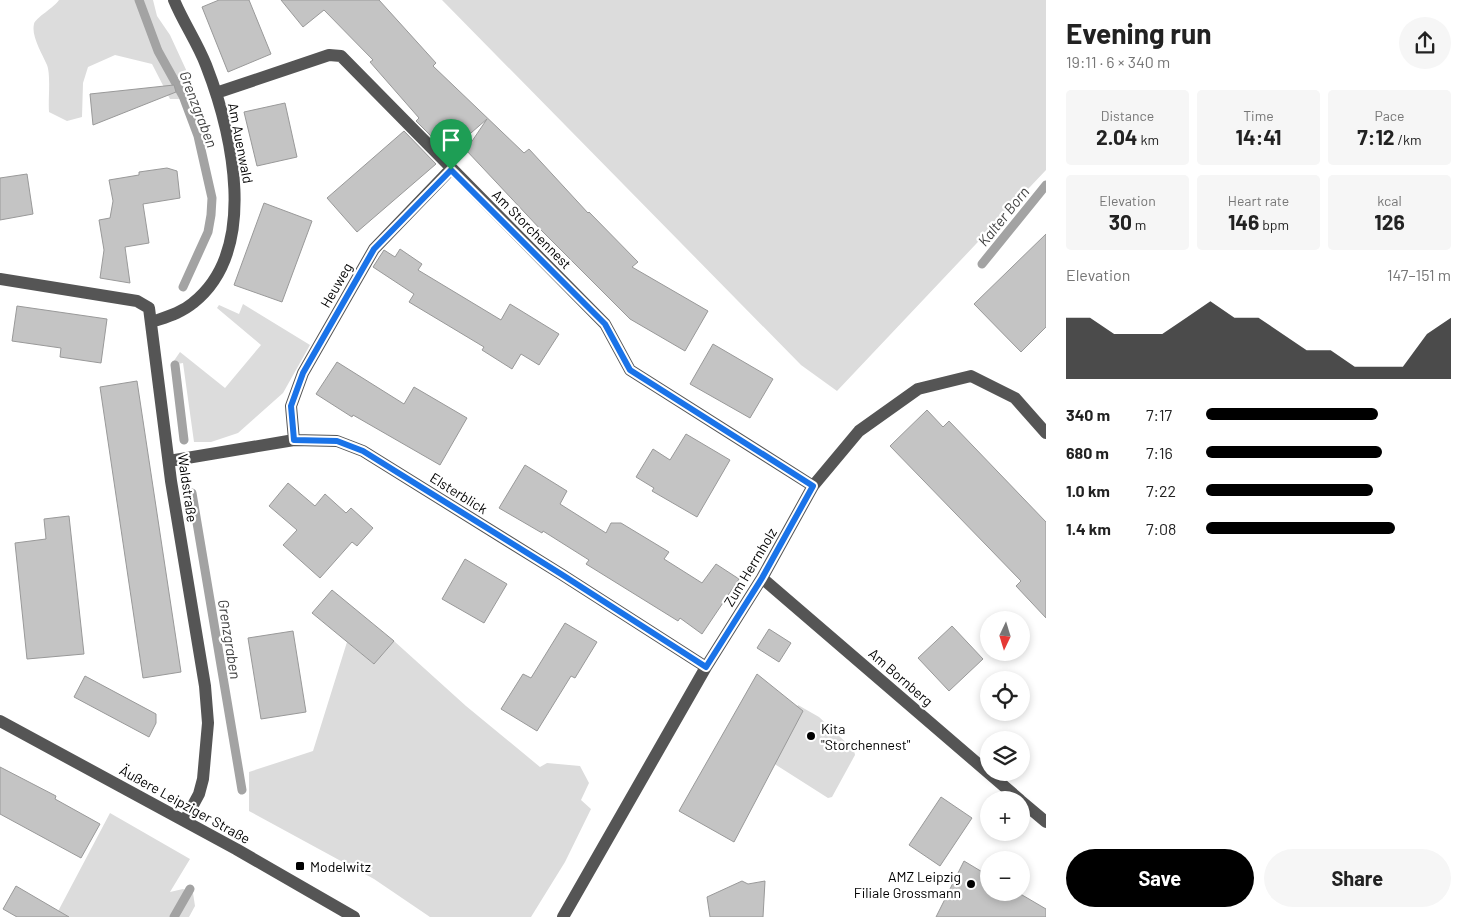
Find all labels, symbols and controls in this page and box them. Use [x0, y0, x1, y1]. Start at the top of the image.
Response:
text: Evening run [1066, 16, 1212, 50]
button: share [1399, 17, 1451, 69]
text: 19:11 · 6 × 340 m [1066, 52, 1170, 71]
water label: Grenzgraben [176, 68, 222, 150]
street label: Am Auenwald [225, 101, 257, 185]
text: Distance [1101, 107, 1154, 124]
text: Time [1243, 107, 1274, 124]
text: Pace [1374, 107, 1405, 124]
pin [430, 119, 472, 170]
text: 2.04 [1096, 124, 1138, 149]
text: 14:41 [1236, 124, 1281, 149]
text: 7:12 [1357, 124, 1395, 149]
icon: arrive [437, 126, 465, 154]
text: km [1138, 131, 1159, 148]
text: /km [1395, 131, 1422, 148]
water label: Kalter Born [974, 183, 1032, 249]
street label: Am Storchennest [489, 186, 575, 272]
text: Elevation [1099, 192, 1156, 209]
text: Heart rate [1228, 192, 1289, 209]
text: kcal [1377, 192, 1402, 209]
text: 30 [1109, 209, 1132, 234]
text: 146 [1228, 209, 1259, 234]
text: 126 [1374, 209, 1405, 234]
text: m [1132, 216, 1146, 233]
text: bpm [1259, 216, 1289, 233]
street label: Heuweg [316, 260, 356, 310]
text: Elevation [1066, 265, 1130, 284]
text: 147–151 m [1387, 265, 1451, 284]
text: 340 m [1066, 405, 1110, 424]
text: 7:17 [1146, 405, 1172, 424]
text: 680 m [1066, 443, 1109, 462]
text: 7:16 [1146, 443, 1173, 462]
street label: Waldstraße [175, 453, 201, 523]
street label: Elsterblick [427, 469, 491, 517]
text: 1.0 km [1066, 481, 1110, 500]
text: 7:22 [1146, 481, 1176, 500]
text: 1.4 km [1066, 519, 1111, 538]
text: 7:08 [1146, 519, 1176, 538]
street label: Zum Herrnholz [720, 525, 780, 609]
water label: Grenzgraben [215, 598, 245, 680]
north arrow [980, 611, 1030, 661]
map controls [980, 611, 1030, 901]
street label: Am Bornberg [865, 645, 937, 709]
button: locate [980, 671, 1030, 721]
place label: Kita "Storchennest" [821, 720, 911, 753]
marker: Kita "Storchennest" [805, 730, 817, 742]
button: layers [980, 731, 1030, 781]
street label: Äußere Leipziger Straße [117, 761, 253, 847]
button: + [980, 791, 1030, 841]
button: Save [1066, 849, 1254, 907]
button: Share [1264, 849, 1451, 907]
button: − [980, 851, 1030, 901]
place label: Modelwitz [310, 858, 371, 875]
marker: Modelwitz [294, 860, 306, 872]
place label: AMZ Leipzig Filiale Grossmann [854, 868, 961, 901]
marker: AMZ Leipzig Filiale Grossmann [965, 878, 977, 890]

